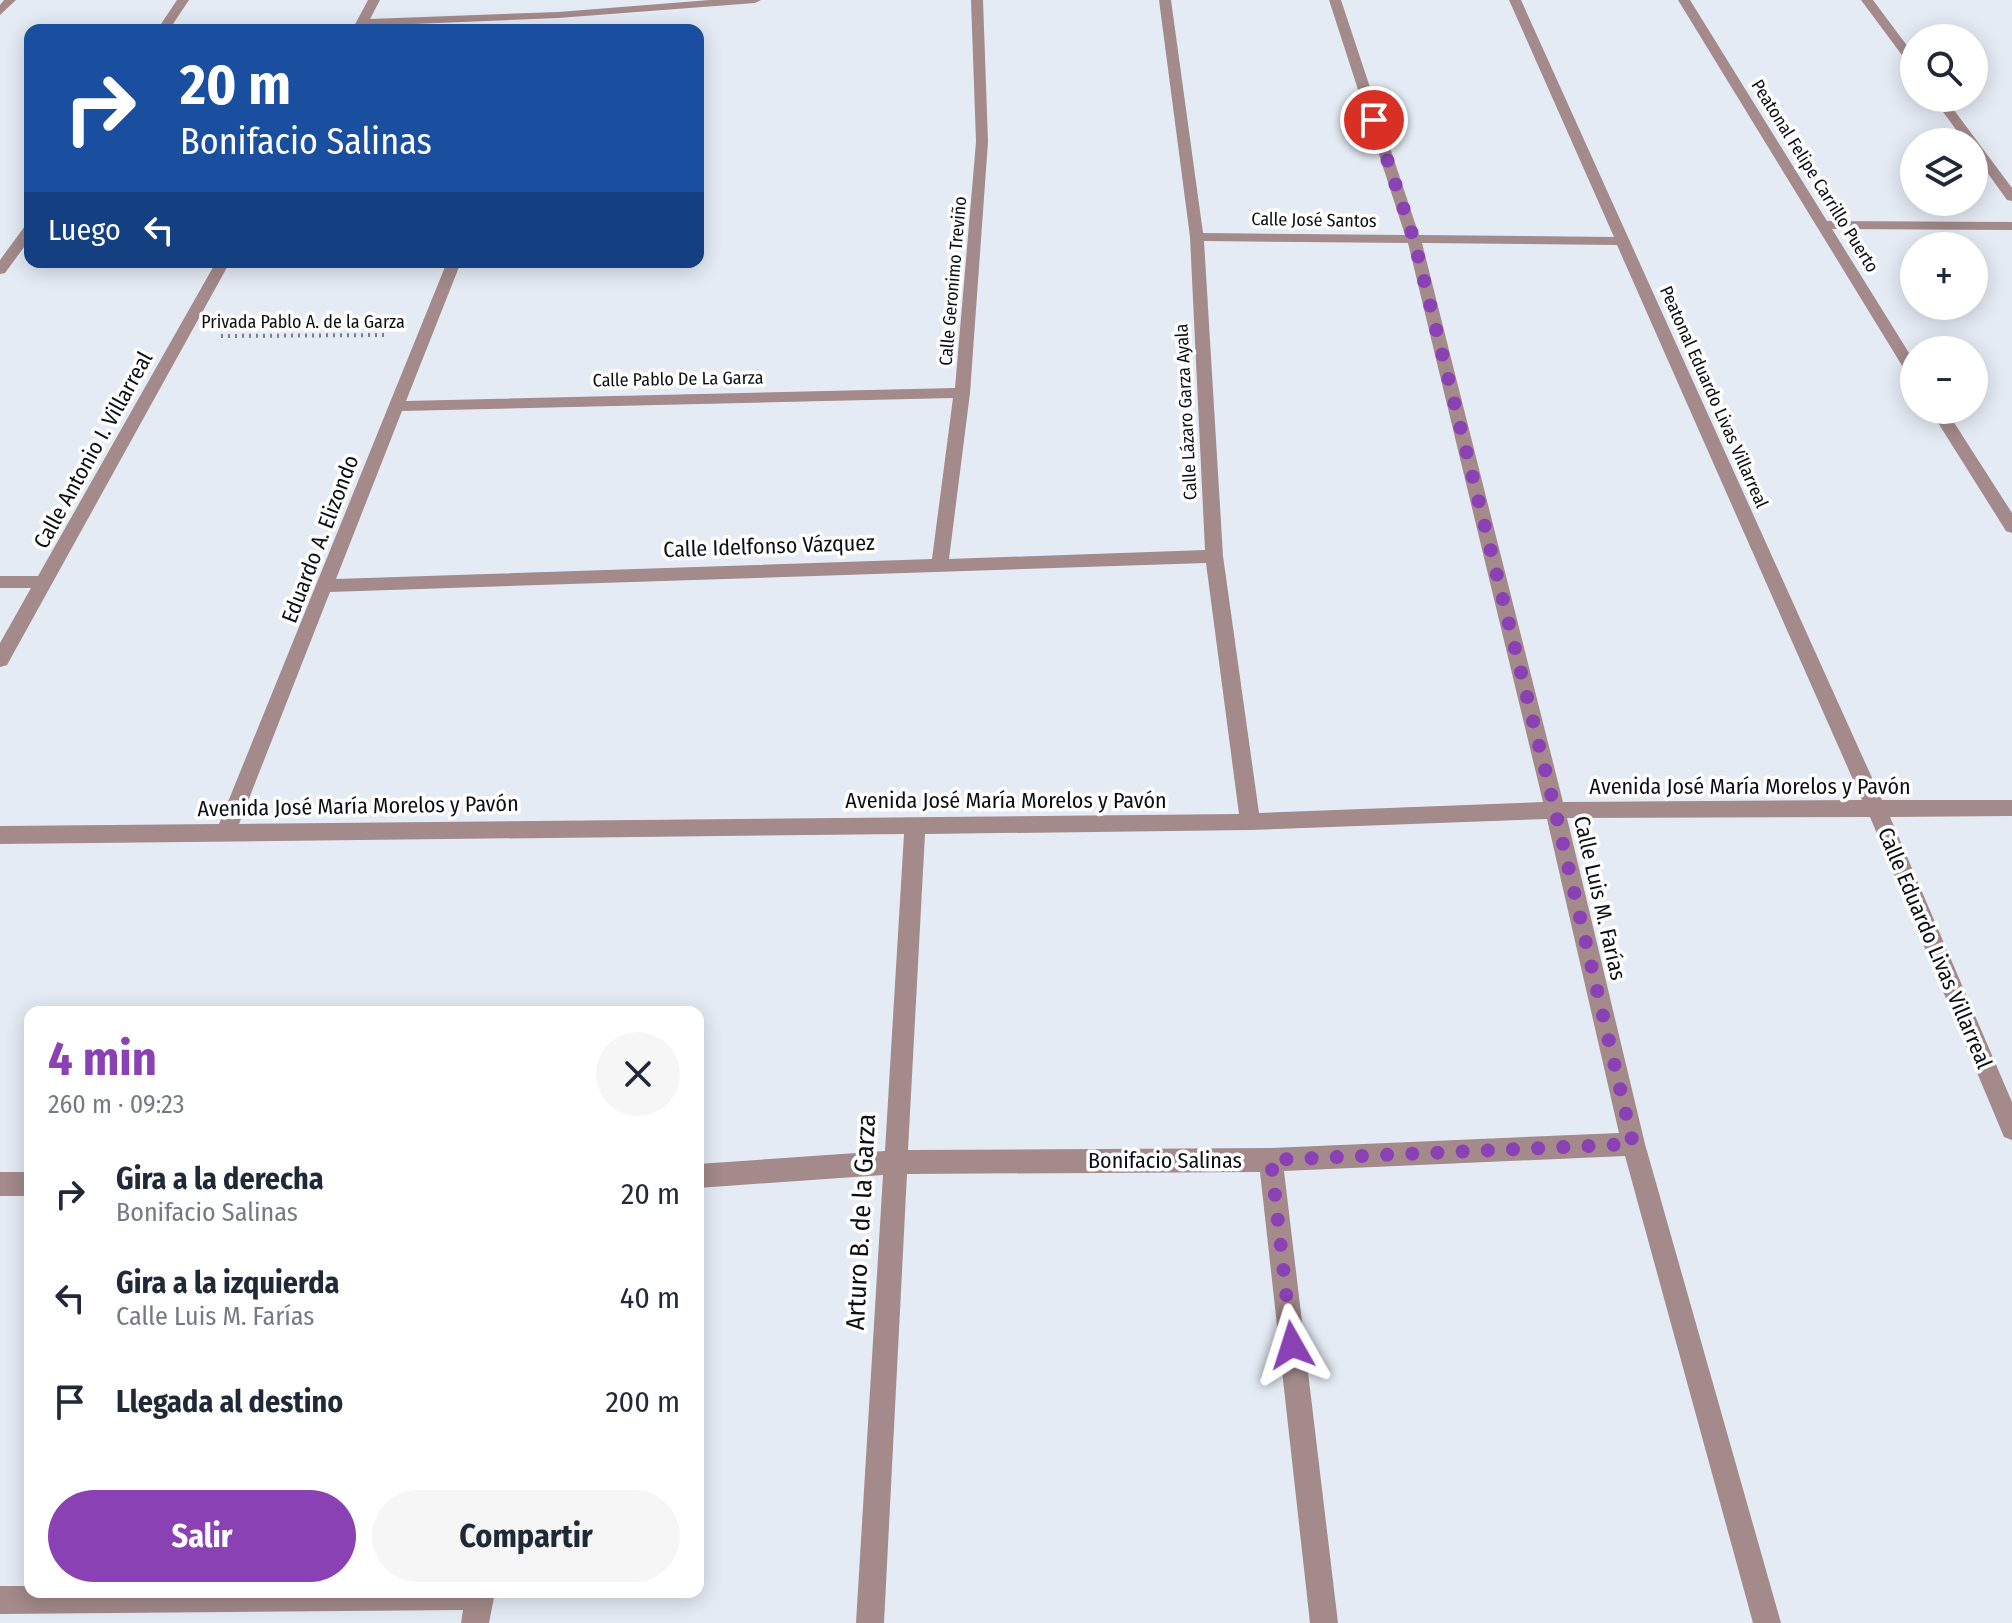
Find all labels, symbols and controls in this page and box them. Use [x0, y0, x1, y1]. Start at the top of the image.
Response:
map controls [1900, 24, 1988, 424]
button: search [1900, 24, 1988, 112]
text: 20 m [180, 52, 291, 119]
icon: right [48, 56, 152, 160]
street label: Peatonal Felipe Carrillo Puerto [1746, 75, 1884, 277]
pin [1340, 86, 1408, 154]
icon: arrive [1352, 98, 1396, 142]
text: Bonifacio Salinas [180, 120, 432, 164]
button: layers [1900, 128, 1988, 216]
street label: Calle Geronimo Treviño [935, 195, 971, 367]
icon: left [137, 208, 181, 252]
street label: Calle José Santos [1251, 208, 1377, 232]
text: Luego [48, 212, 121, 248]
button: + [1900, 232, 1988, 320]
street label: Peatonal Eduardo Livas Villarreal [1655, 283, 1773, 512]
street label: Privada Pablo A. de la Garza [201, 311, 405, 333]
street label: Calle Lázaro Garza Ayala [1170, 323, 1202, 501]
button: − [1900, 336, 1988, 424]
street label: Calle Antonio I. Villarreal [28, 347, 158, 553]
street label: Calle Pablo De La Garza [592, 367, 764, 391]
street label: Eduardo A. Elizondo [276, 451, 364, 627]
street label: Calle Idelfonso Vázquez [663, 529, 875, 563]
street label: Avenida José María Morelos y Pavón [1589, 773, 1911, 800]
street label: Avenida José María Morelos y Pavón [845, 787, 1167, 814]
street label: Avenida José María Morelos y Pavón [197, 790, 519, 822]
street label: Calle Luis M. Farías [1568, 813, 1632, 983]
street label: Calle Eduardo Livas Villarreal [1872, 823, 1998, 1073]
text: 4 min [48, 1030, 157, 1088]
button: close [596, 1032, 680, 1116]
text: 260 m · 09:23 [48, 1089, 184, 1120]
street label: Arturo B. de la Garza [840, 1113, 882, 1331]
street label: Bonifacio Salinas [1088, 1147, 1242, 1174]
text: Gira a la derecha [116, 1161, 324, 1197]
icon: right [48, 1172, 92, 1216]
text: 20 m [621, 1176, 680, 1212]
text: Bonifacio Salinas [116, 1197, 298, 1228]
text: Gira a la izquierda [116, 1265, 339, 1301]
icon: left [48, 1276, 92, 1320]
text: 40 m [620, 1280, 680, 1316]
text: Calle Luis M. Farías [116, 1301, 314, 1332]
position arrow [1250, 1303, 1334, 1387]
icon: arrive [48, 1380, 92, 1424]
text: Llegada al destino [116, 1384, 343, 1420]
text: 200 m [605, 1384, 680, 1420]
button: Salir [48, 1490, 356, 1582]
button: Compartir [372, 1490, 680, 1582]

